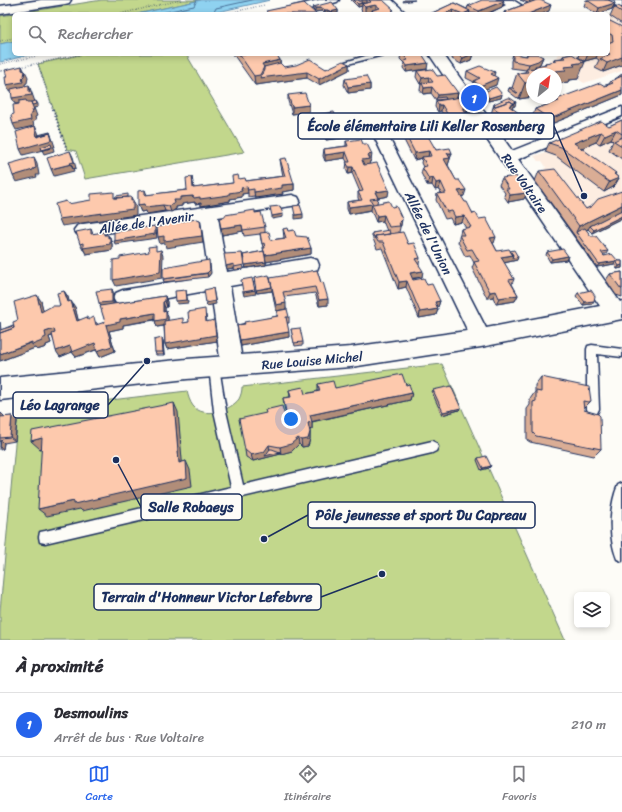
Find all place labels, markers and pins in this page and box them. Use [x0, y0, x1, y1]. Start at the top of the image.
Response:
pin: 1 [461, 83, 487, 113]
callout: École élémentaire Lili Keller Rosenberg [298, 113, 554, 139]
callout: Léo Lagrange [13, 392, 108, 418]
callout: Salle Robaeys [141, 494, 242, 520]
callout: Pôle jeunesse et sport Du Capreau [308, 502, 535, 528]
callout: Terrain d'Honneur Victor Lefebvre [94, 584, 321, 610]

